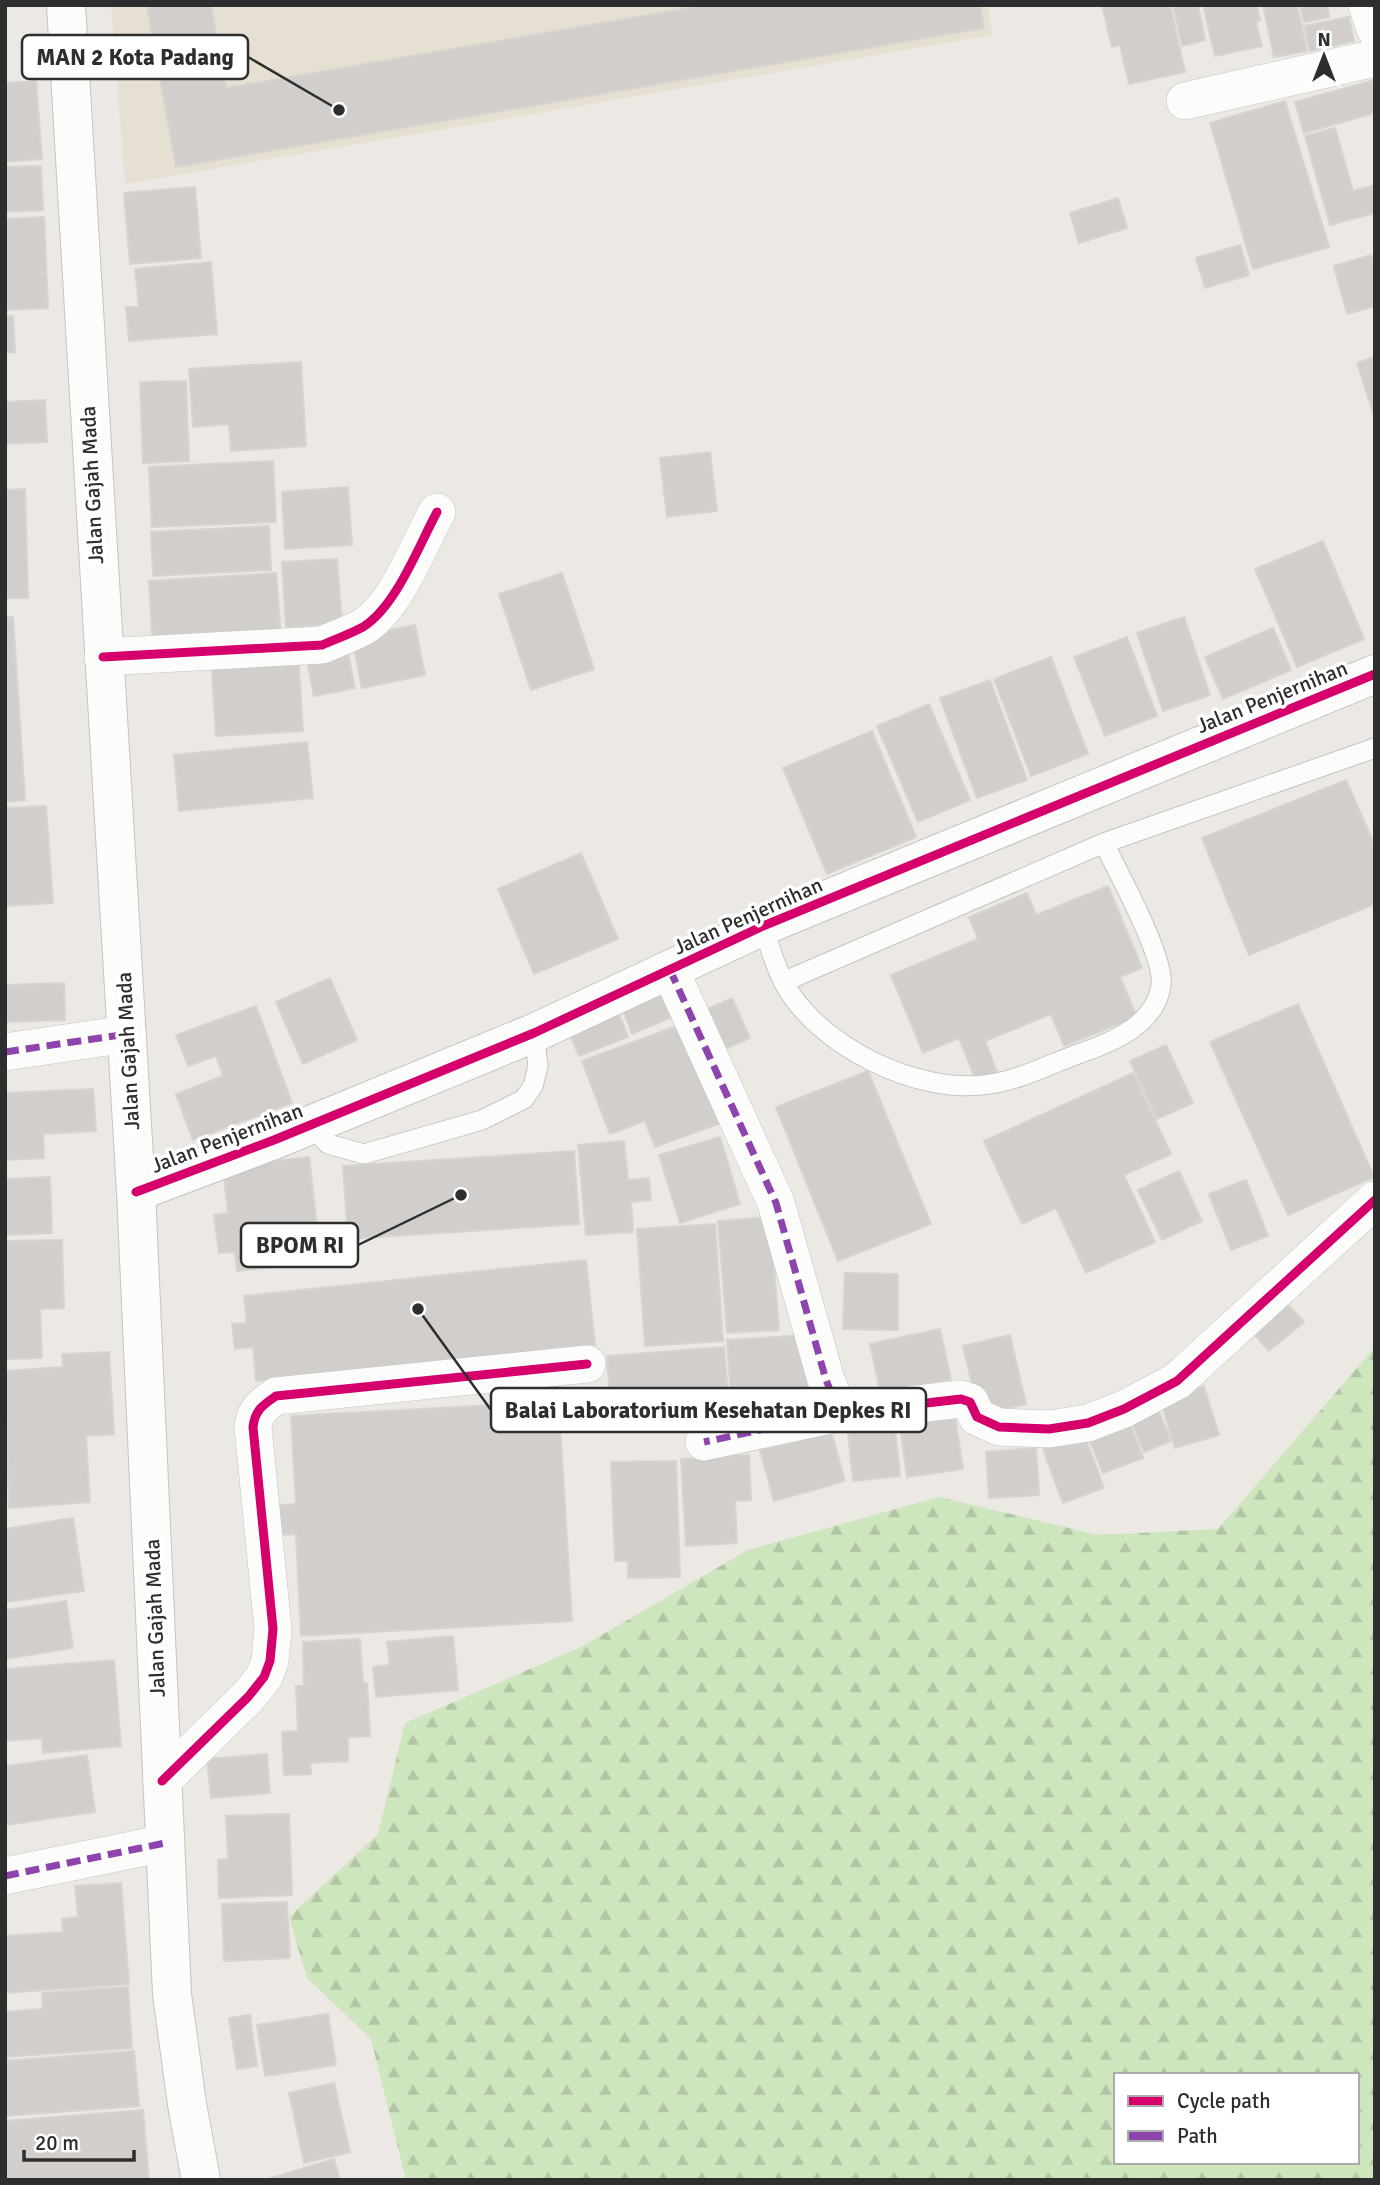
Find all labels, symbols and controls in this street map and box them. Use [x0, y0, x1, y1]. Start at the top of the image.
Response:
north arrow [1289, 21, 1359, 91]
text: N [1317, 28, 1331, 52]
callout: MAN 2 Kota Padang [22, 35, 248, 79]
text: MAN 2 Kota Padang [36, 43, 234, 72]
street label: Jalan Gajah Mada [75, 405, 109, 565]
street label: Jalan Penjernihan [1193, 655, 1351, 739]
street label: Jalan Penjernihan [669, 871, 827, 961]
street label: Jalan Gajah Mada [111, 971, 145, 1131]
street label: Jalan Penjernihan [147, 1097, 307, 1179]
callout: BPOM RI [241, 1223, 358, 1267]
text: BPOM RI [256, 1231, 344, 1260]
callout: Balai Laboratorium Kesehatan Depkes RI [491, 1388, 926, 1432]
text: Balai Laboratorium Kesehatan Depkes RI [505, 1396, 911, 1425]
street label: Jalan Gajah Mada [139, 1538, 171, 1698]
legend [1114, 2073, 1359, 2164]
text: Cycle path [1177, 2088, 1271, 2114]
scale bar [24, 2118, 135, 2162]
text: Path [1177, 2123, 1218, 2149]
text: 20 m [35, 2130, 79, 2156]

